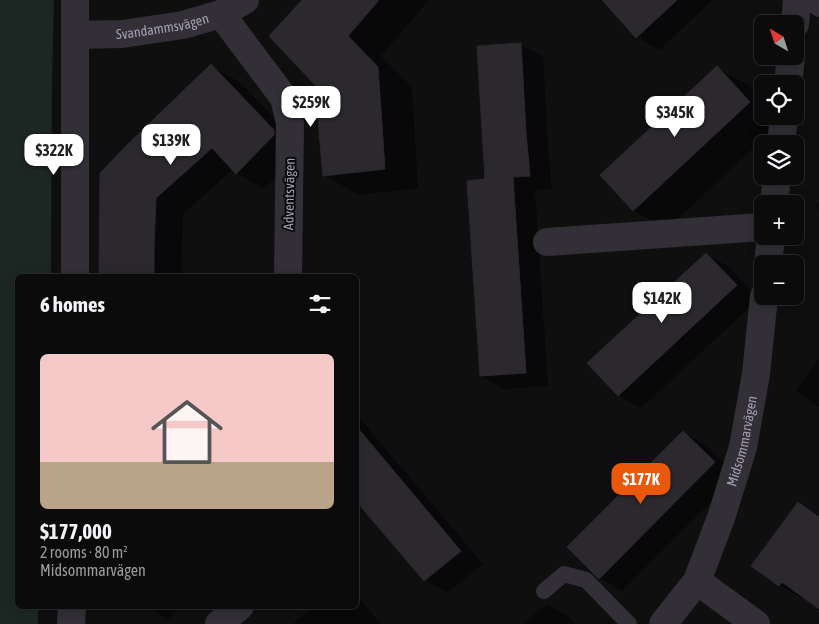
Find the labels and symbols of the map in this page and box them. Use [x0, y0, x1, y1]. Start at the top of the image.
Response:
street label: Svandammsvägen [116, 10, 211, 42]
north arrow [754, 15, 804, 65]
pin: $259K [276, 86, 346, 128]
pin: $345K [640, 96, 710, 138]
pin: $139K [136, 124, 206, 166]
pin: $322K [19, 134, 89, 176]
street label: Adventsvägen [280, 158, 298, 230]
pin: $142K [627, 282, 697, 324]
street label: Midsommarvägen [723, 395, 760, 488]
pin: $177K [606, 462, 676, 505]

